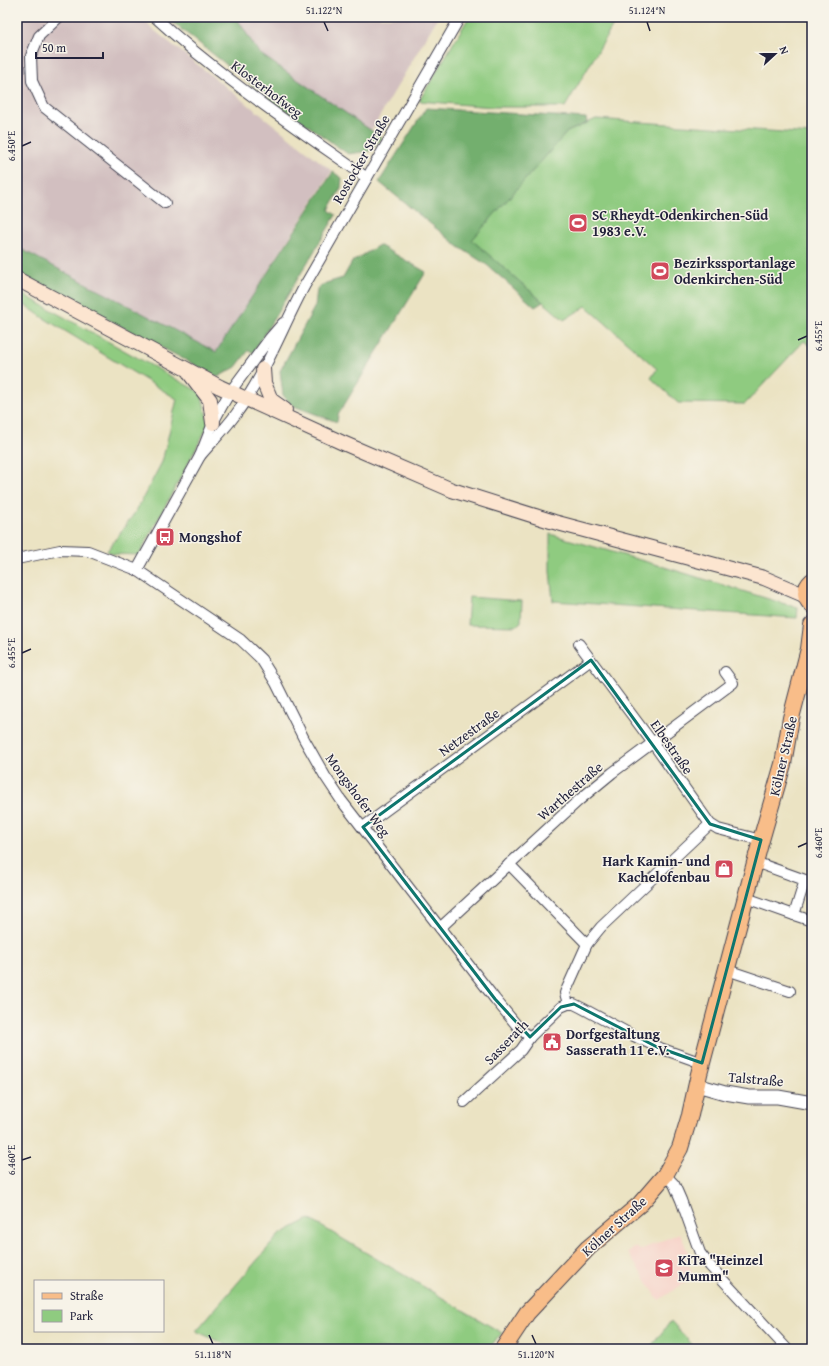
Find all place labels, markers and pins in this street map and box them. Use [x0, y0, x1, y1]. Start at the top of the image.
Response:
place label: SC Rheydt-Odenkirchen-Süd 1983 e.V. [592, 205, 768, 241]
sports icon: SC Rheydt-Odenkirchen-Süd 1983 e.V. [567, 212, 589, 234]
place label: Bezirkssportanlage Odenkirchen-Süd [674, 253, 795, 289]
sports icon: Bezirkssportanlage Odenkirchen-Süd [649, 260, 671, 282]
bus stop icon: Mongshof [154, 526, 176, 548]
place label: Mongshof [179, 527, 243, 547]
place label: Hark Kamin- und Kachelofenbau [603, 851, 710, 887]
shop icon: Hark Kamin- und Kachelofenbau [713, 858, 735, 880]
place label: Dorfgestaltung Sasserath 11 e.V. [566, 1024, 670, 1060]
public building icon: Dorfgestaltung Sasserath 11 e.V. [541, 1031, 563, 1053]
place label: KiTa "Heinzel Mumm" [678, 1250, 764, 1286]
school or university icon: KiTa "Heinzel Mumm" [653, 1257, 675, 1279]

